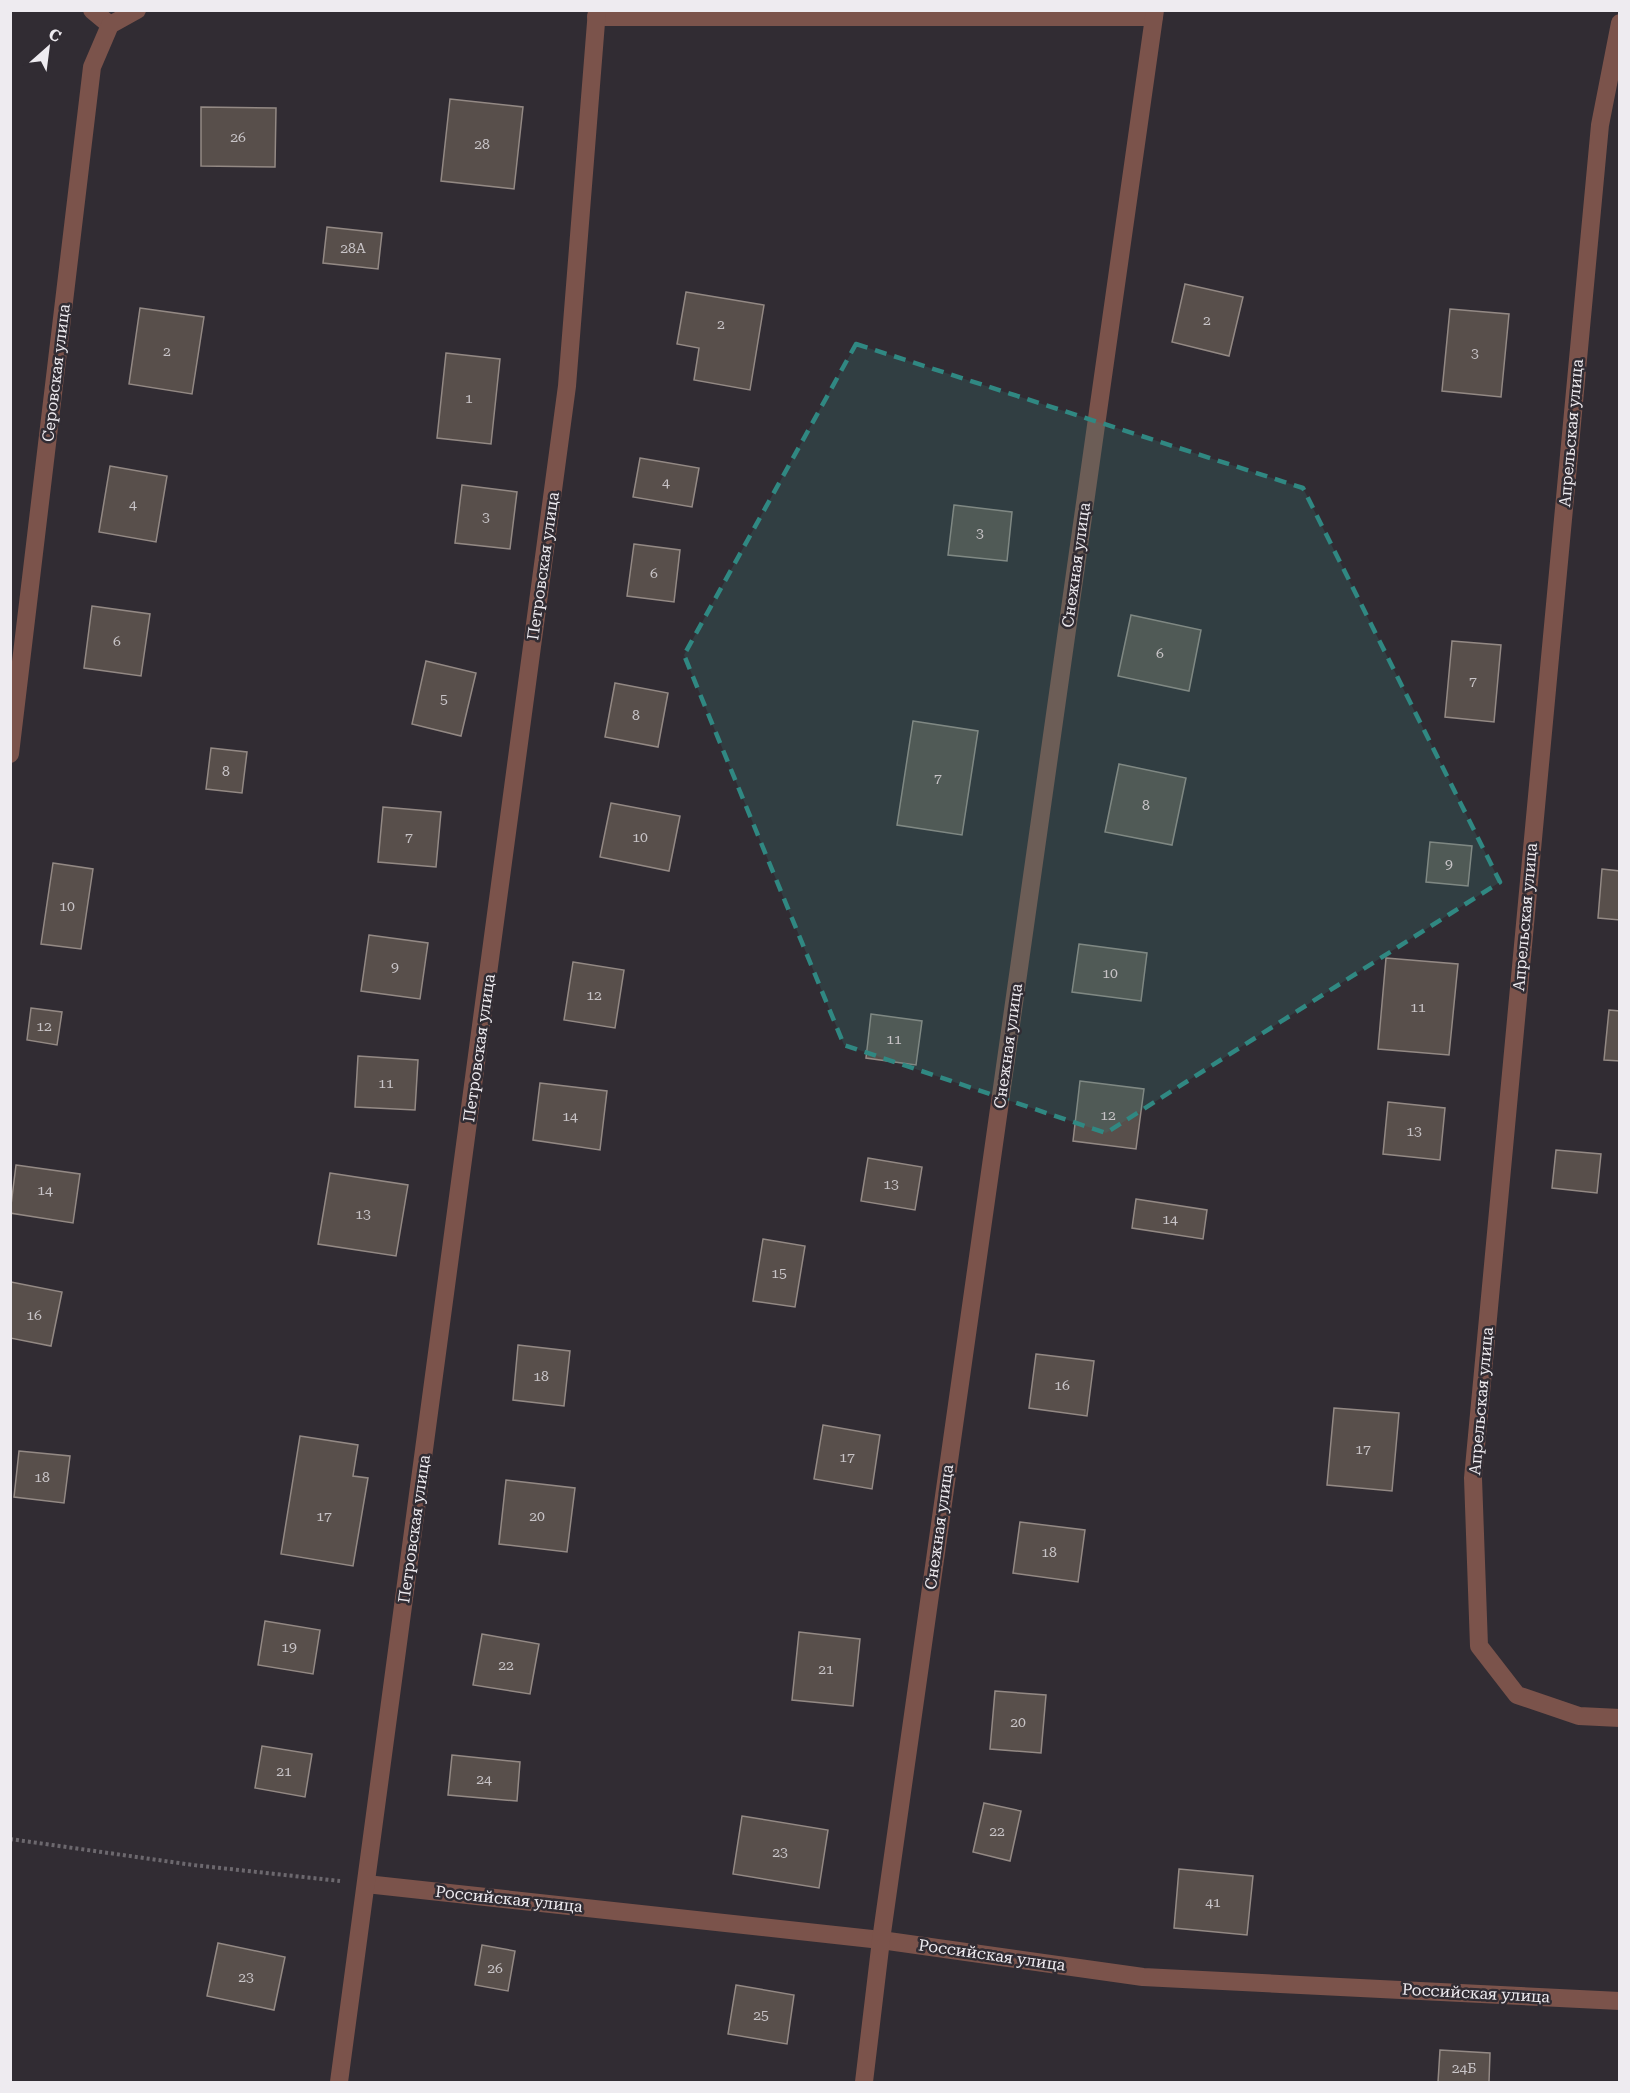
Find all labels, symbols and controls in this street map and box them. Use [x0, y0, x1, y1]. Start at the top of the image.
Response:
north arrow [18, 18, 78, 78]
text: С [45, 24, 64, 46]
house number: 26 [230, 129, 246, 145]
house number: 28 [474, 136, 490, 152]
house number: 28А [340, 240, 366, 256]
street label: Серовская улица [38, 303, 74, 443]
house number: 2 [1203, 312, 1211, 328]
house number: 2 [717, 316, 725, 332]
house number: 2 [163, 343, 171, 359]
house number: 3 [1471, 345, 1479, 361]
street label: Апрельская улица [1555, 358, 1587, 508]
house number: 1 [465, 390, 473, 406]
house number: 4 [662, 474, 670, 490]
street label: Петровская улица [523, 490, 563, 641]
house number: 4 [129, 496, 137, 512]
street label: Снежная улица [1058, 501, 1094, 629]
house number: 3 [482, 509, 490, 525]
house number: 3 [976, 525, 984, 541]
house number: 6 [650, 565, 658, 581]
house number: 6 [113, 633, 121, 649]
house number: 6 [1156, 645, 1164, 661]
house number: 7 [1469, 673, 1477, 689]
house number: 5 [440, 691, 448, 707]
house number: 8 [632, 707, 640, 723]
house number: 8 [222, 763, 230, 779]
house number: 7 [934, 770, 942, 786]
house number: 8 [1142, 797, 1150, 813]
house number: 7 [405, 829, 413, 845]
house number: 10 [632, 829, 648, 845]
street label: Апрельская улица [1509, 842, 1541, 992]
house number: 9 [1445, 856, 1453, 872]
house number: 10 [59, 898, 75, 914]
house number: 9 [391, 959, 399, 975]
house number: 10 [1102, 965, 1118, 981]
street label: Петровская улица [459, 972, 499, 1123]
street label: Снежная улица [990, 982, 1026, 1110]
house number: 12 [586, 987, 602, 1003]
house number: 11 [1410, 999, 1426, 1015]
house number: 12 [36, 1018, 52, 1034]
house number: 11 [886, 1031, 902, 1047]
house number: 11 [378, 1075, 394, 1091]
house number: 12 [1100, 1107, 1116, 1123]
house number: 14 [562, 1108, 578, 1124]
house number: 13 [1406, 1123, 1422, 1139]
house number: 13 [883, 1176, 899, 1192]
house number: 14 [37, 1182, 53, 1198]
house number: 13 [355, 1206, 371, 1222]
house number: 14 [1162, 1211, 1178, 1227]
house number: 15 [771, 1265, 787, 1281]
house number: 16 [26, 1307, 42, 1323]
street label: Апрельская улица [1465, 1326, 1497, 1476]
house number: 18 [533, 1368, 549, 1384]
house number: 16 [1054, 1377, 1070, 1393]
house number: 17 [1355, 1441, 1371, 1457]
house number: 17 [839, 1449, 855, 1465]
street label: Петровская улица [394, 1453, 434, 1604]
street label: Снежная улица [921, 1463, 957, 1591]
house number: 18 [34, 1469, 50, 1485]
house number: 17 [316, 1508, 332, 1524]
house number: 20 [529, 1508, 545, 1524]
house number: 18 [1041, 1544, 1057, 1560]
house number: 19 [281, 1639, 297, 1655]
house number: 22 [498, 1657, 514, 1673]
house number: 21 [818, 1661, 834, 1677]
house number: 20 [1010, 1714, 1026, 1730]
house number: 21 [276, 1763, 292, 1779]
house number: 24 [476, 1771, 492, 1787]
house number: 22 [989, 1823, 1005, 1839]
house number: 23 [772, 1844, 788, 1860]
street label: Российская улица [434, 1882, 584, 1916]
house number: 41 [1205, 1894, 1221, 1910]
street label: Российская улица [917, 1935, 1067, 1975]
house number: 26 [487, 1960, 503, 1976]
house number: 23 [238, 1969, 254, 1985]
street label: Российская улица [1401, 1980, 1551, 2006]
house number: 25 [753, 2007, 769, 2023]
house number: 24Б [1452, 2060, 1476, 2076]

